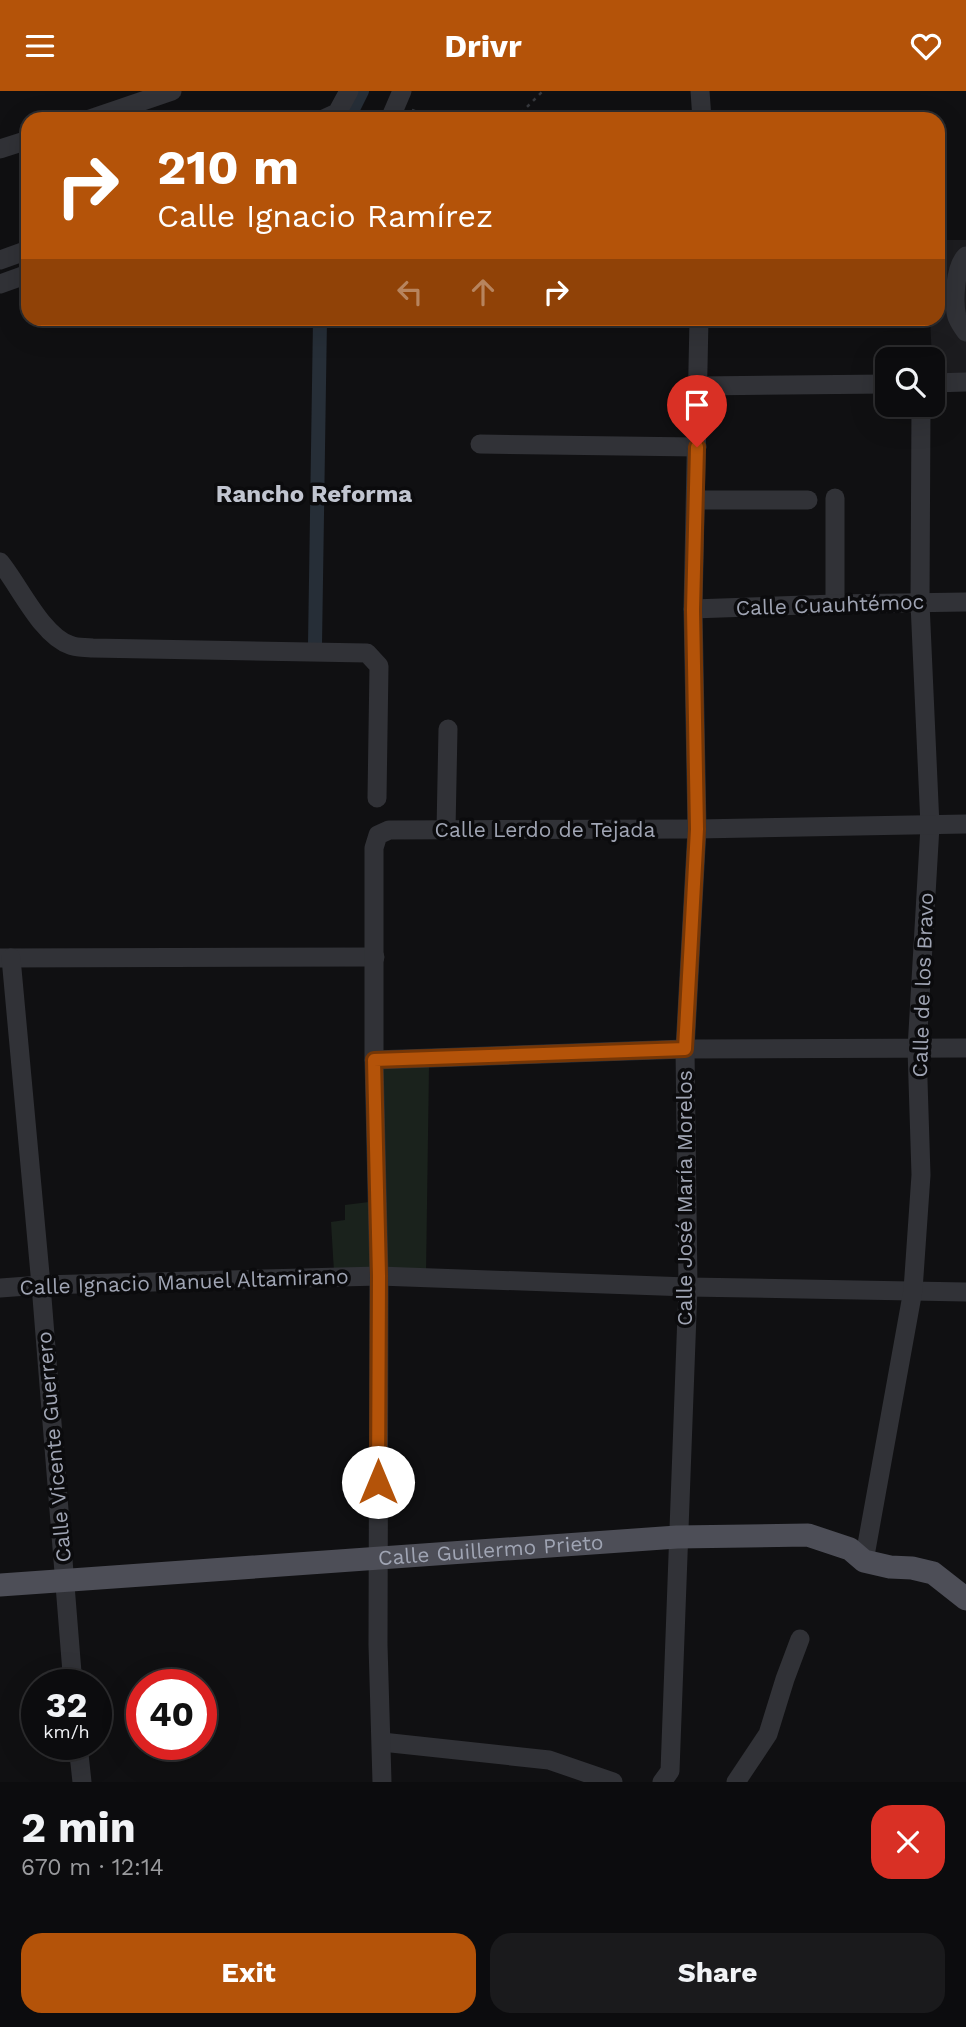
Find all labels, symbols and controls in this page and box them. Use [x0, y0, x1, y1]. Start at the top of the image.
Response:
icon: menu [21, 27, 59, 65]
text: Drivr [444, 27, 522, 65]
icon: heart [907, 27, 945, 65]
text: 210 m [157, 138, 299, 196]
icon: right [42, 140, 133, 231]
text: Calle Ignacio Ramírez [157, 197, 493, 235]
icon: left [391, 273, 429, 311]
icon: ahead [464, 273, 502, 311]
icon: right [537, 273, 575, 311]
map controls [875, 347, 945, 417]
button: search [875, 347, 945, 417]
pin [667, 375, 727, 447]
icon: arrive [678, 386, 716, 424]
district label: Rancho Reforma [216, 480, 412, 508]
street label: Calle Cuauhtémoc [735, 589, 925, 620]
street label: Calle Lerdo de Tejada [435, 817, 656, 842]
street label: Calle de los Bravo [907, 892, 938, 1078]
street label: Calle José María Morelos [672, 1070, 697, 1326]
street label: Calle Ignacio Manuel Altamirano [19, 1263, 349, 1300]
street label: Calle Vicente Guerrero [31, 1331, 76, 1564]
position arrow [341, 1445, 415, 1519]
street label: Calle Guillermo Prieto [377, 1529, 604, 1570]
speed limit sign: 40 [126, 1669, 217, 1760]
text: 32 [46, 1684, 87, 1726]
text: km/h [43, 1721, 90, 1742]
text: 2 min [21, 1803, 136, 1852]
button: close [871, 1805, 945, 1879]
text: 670 m · 12:14 [21, 1854, 164, 1881]
button: Exit [21, 1933, 476, 2013]
button: Share [490, 1933, 945, 2013]

